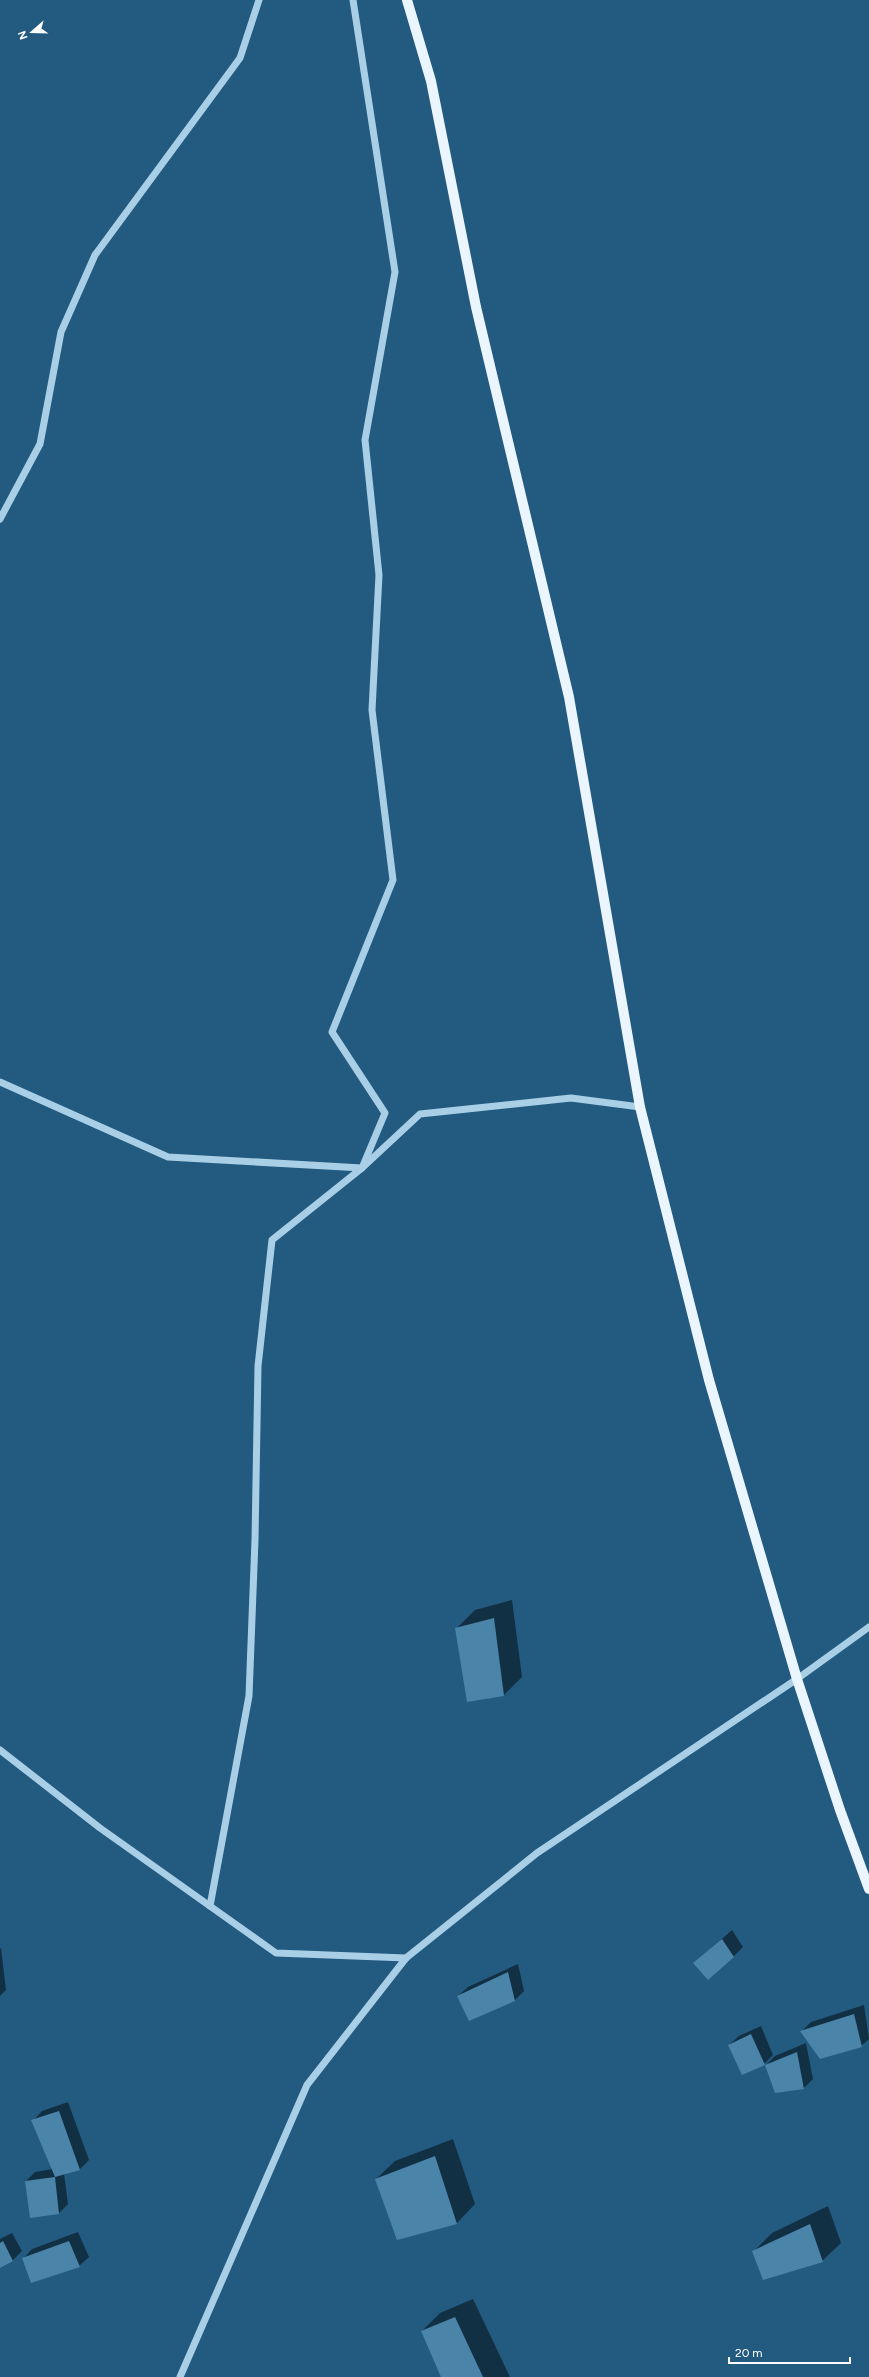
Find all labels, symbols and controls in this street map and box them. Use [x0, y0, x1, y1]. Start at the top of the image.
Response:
north arrow [12, 12, 52, 52]
text: N [16, 29, 31, 41]
scale bar [729, 2339, 850, 2365]
text: 20 m [735, 2346, 763, 2360]

